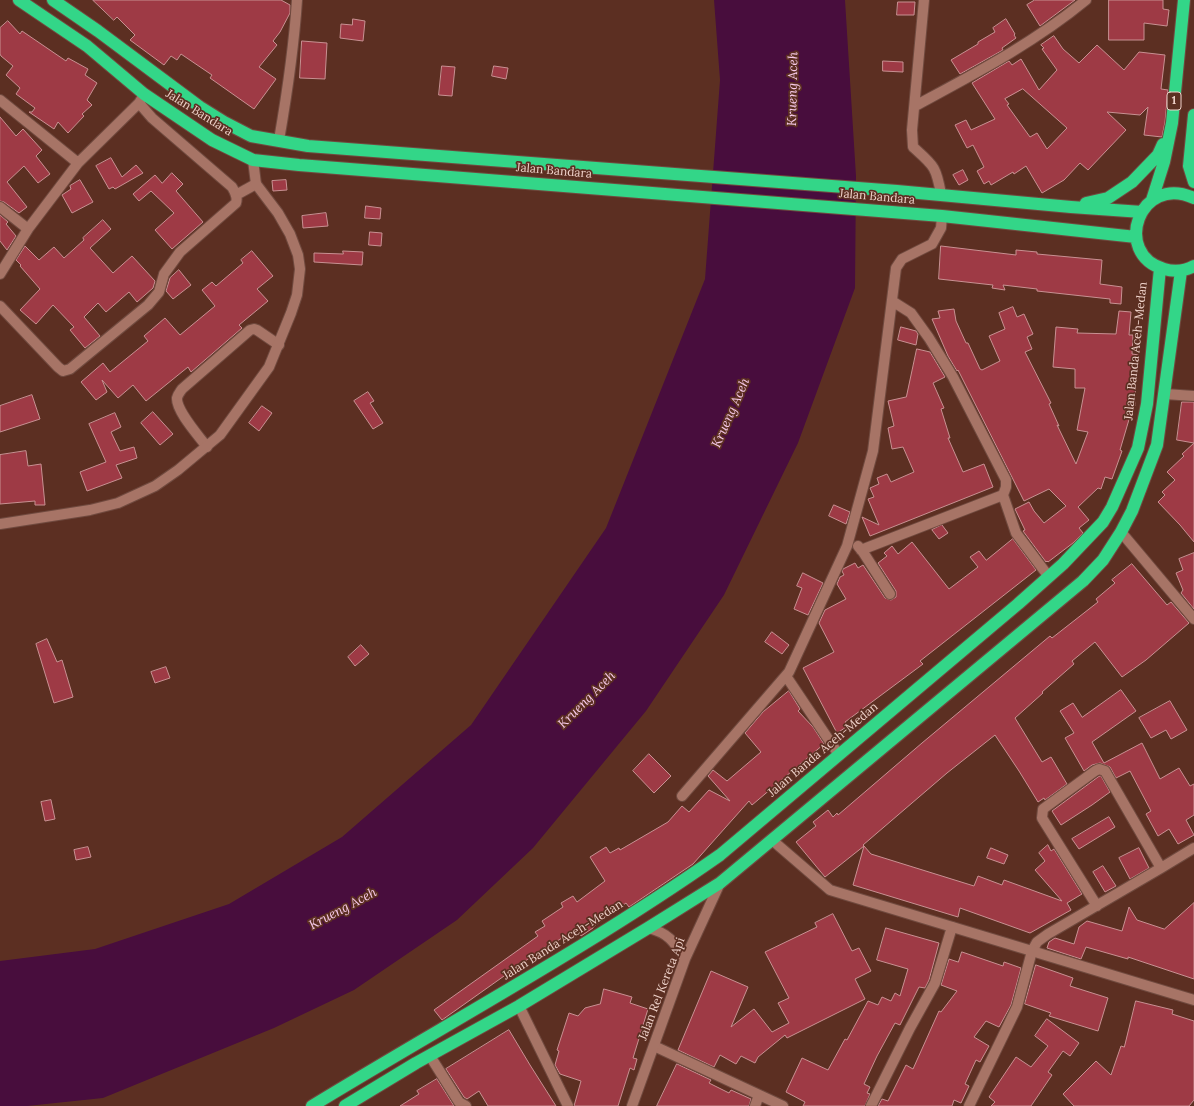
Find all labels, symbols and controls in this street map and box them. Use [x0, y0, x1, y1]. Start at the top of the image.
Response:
water label: Krueng Aceh [785, 52, 801, 126]
street label: Jalan Bandara [163, 87, 235, 139]
road number: 1 [1167, 92, 1181, 110]
street label: Jalan Bandara [516, 161, 592, 181]
street label: Jalan Bandara [839, 187, 915, 207]
street label: Jalan Banda Aceh-Medan [1122, 281, 1150, 421]
water label: Krueng Aceh [709, 376, 753, 450]
water label: Krueng Aceh [555, 668, 619, 732]
street label: Jalan Banda Aceh-Medan [765, 700, 881, 800]
water label: Krueng Aceh [307, 885, 379, 933]
street label: Jalan Banda Aceh-Medan [500, 897, 626, 983]
street label: Jalan Rel Kereta Api [636, 936, 688, 1042]

